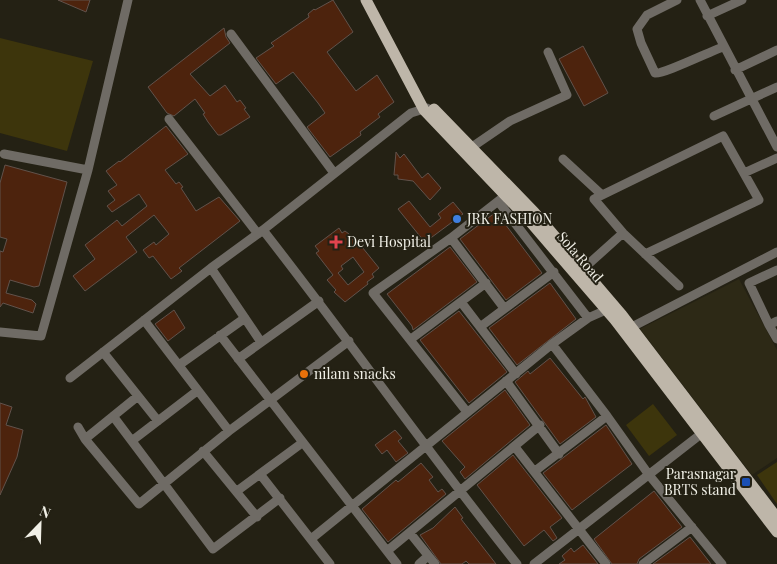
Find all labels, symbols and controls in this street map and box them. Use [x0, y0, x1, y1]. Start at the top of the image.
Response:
place label: JRK FASHION [466, 209, 552, 228]
marker: JRK FASHION [451, 213, 463, 225]
street label: Sola Road [553, 227, 608, 286]
place label: Devi Hospital [347, 232, 431, 251]
marker: Devi Hospital [329, 235, 343, 249]
place label: nilam snacks [314, 364, 396, 383]
marker: nilam snacks [298, 368, 310, 380]
place label: Parasnagar BRTS stand [664, 464, 737, 499]
marker: Parasnagar BRTS stand [740, 476, 752, 488]
north arrow [15, 499, 65, 549]
text: N [37, 501, 54, 522]

